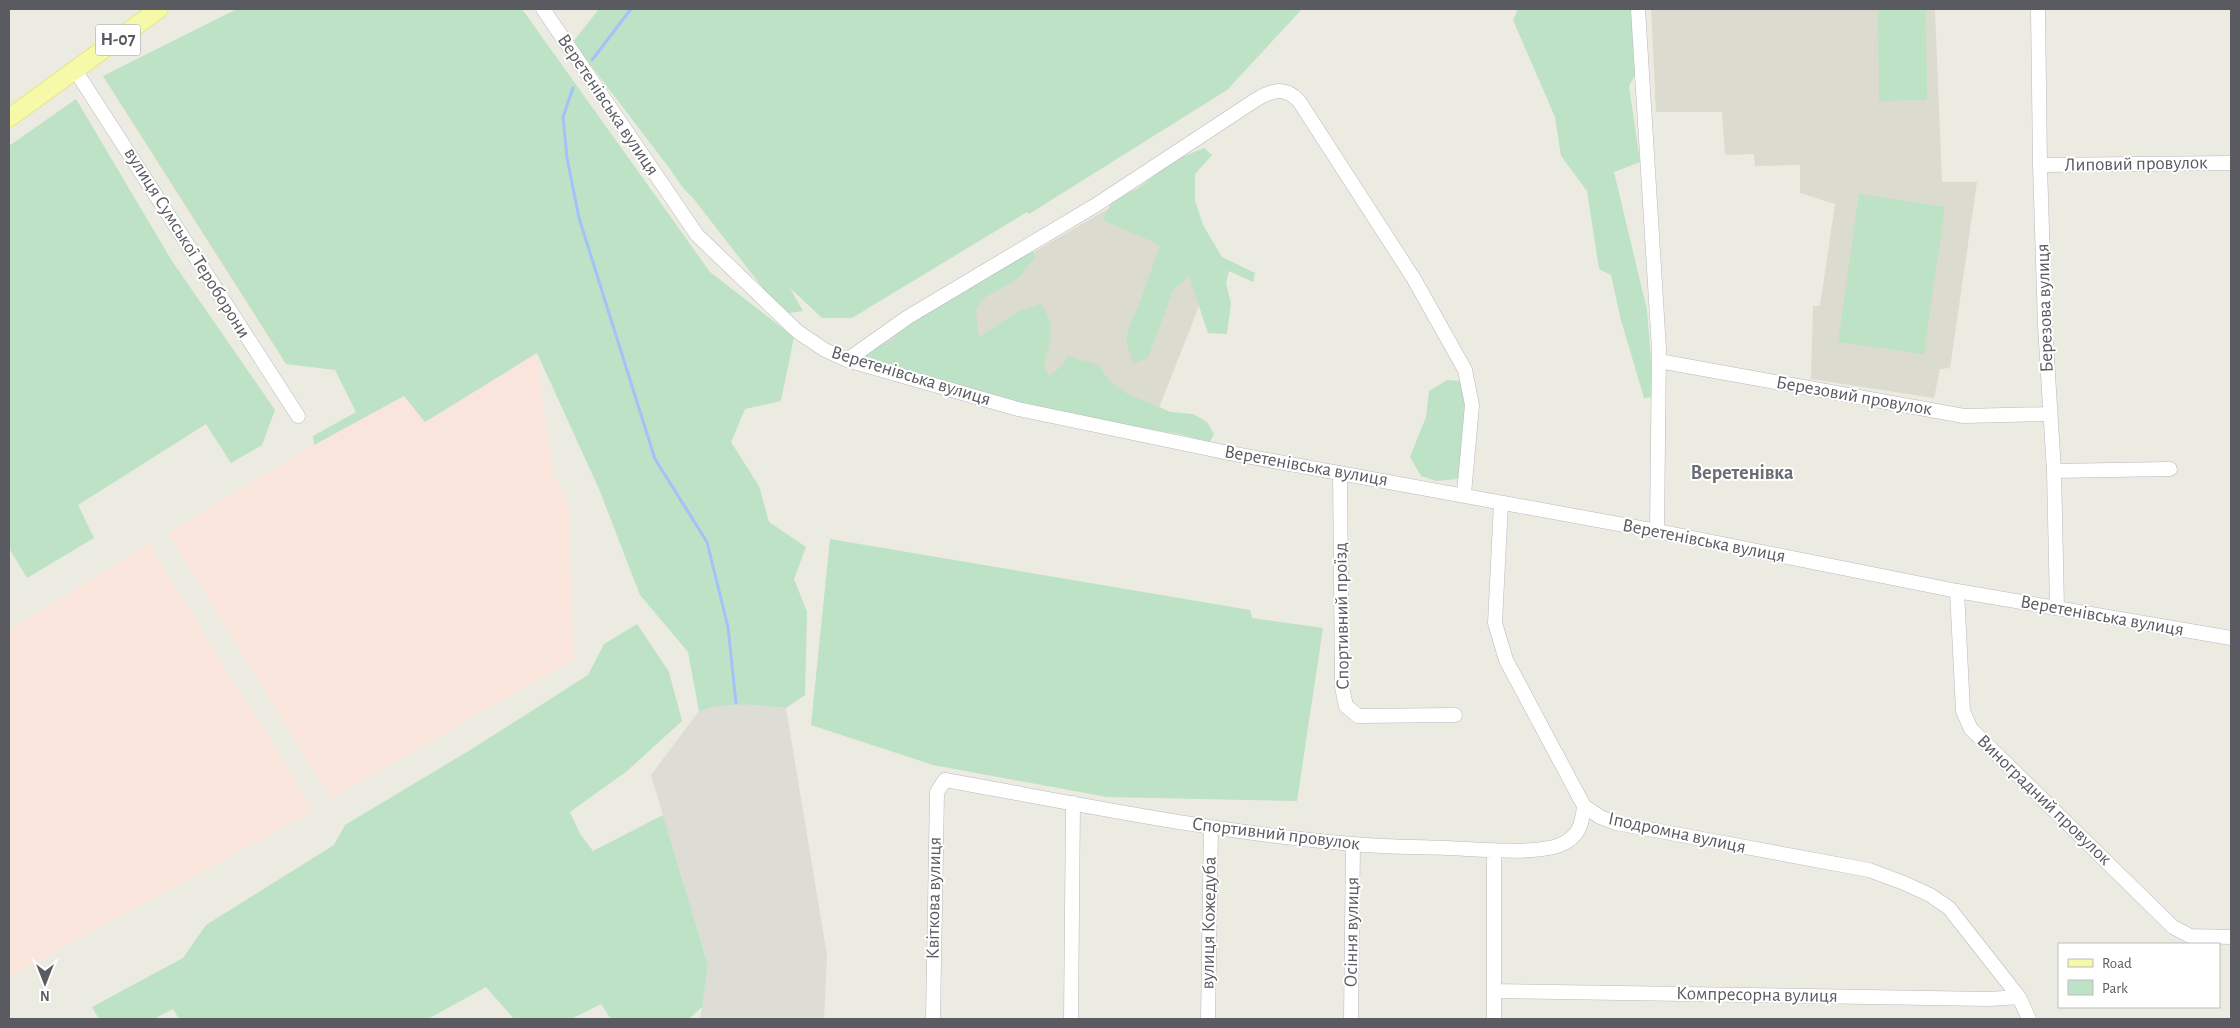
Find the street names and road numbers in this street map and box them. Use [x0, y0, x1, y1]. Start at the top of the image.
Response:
road number: Н-07 [96, 24, 140, 56]
street label: Веретенівська вулиця [554, 31, 662, 179]
street label: вулиця Сумської Тероборони [120, 144, 254, 342]
street label: Липовий провулок [2064, 153, 2208, 175]
street label: Березова вулиця [2033, 243, 2057, 373]
street label: Веретенівська вулиця [829, 343, 993, 409]
street label: Березовий провулок [1775, 373, 1934, 419]
street label: Веретенівська вулиця [1223, 442, 1389, 490]
street label: Веретенівська вулиця [1621, 516, 1787, 566]
street label: Спортивний проїзд [1331, 542, 1353, 690]
street label: Веретенівська вулиця [2019, 592, 2185, 640]
street label: Виноградний провулок [1973, 731, 2115, 869]
street label: Іподромна вулиця [1607, 809, 1747, 857]
street label: Спортивний провулок [1191, 814, 1361, 854]
street label: Квіткова вулиця [923, 836, 945, 960]
street label: вулиця Кожедуба [1198, 856, 1220, 990]
street label: Осіння вулиця [1342, 876, 1362, 988]
street label: Компресорна вулиця [1676, 984, 1838, 1006]

